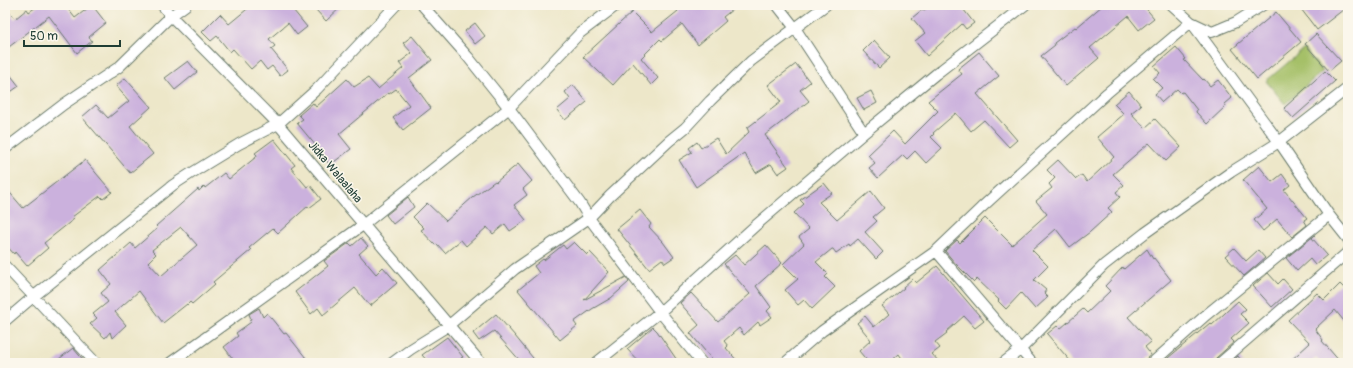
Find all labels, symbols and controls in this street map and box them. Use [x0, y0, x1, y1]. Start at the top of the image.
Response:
scale bar [24, 22, 120, 48]
text: 50 m [30, 29, 58, 44]
street label: Jidka Walaalaha [305, 138, 366, 206]

